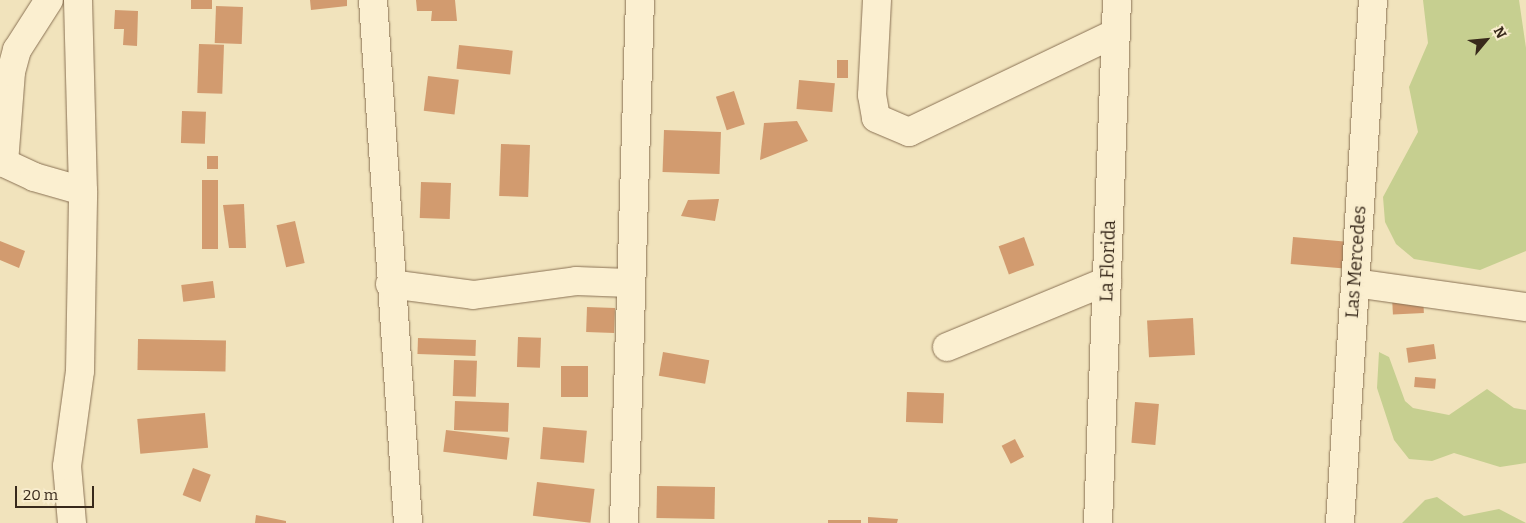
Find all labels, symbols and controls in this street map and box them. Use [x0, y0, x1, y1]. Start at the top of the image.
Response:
north arrow [1461, 15, 1511, 65]
text: N [1490, 24, 1510, 41]
street label: Las Mercedes [1341, 205, 1371, 319]
street label: La Florida [1096, 220, 1120, 302]
scale bar [18, 476, 96, 508]
text: 20 m [23, 486, 58, 504]

